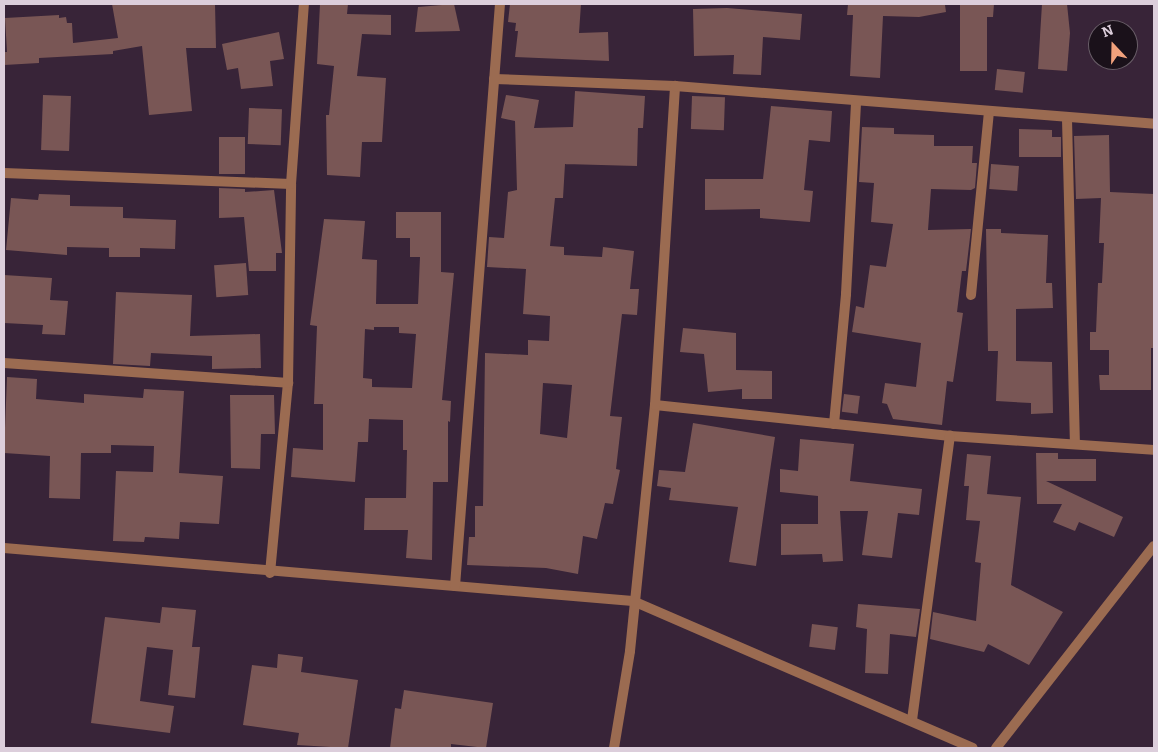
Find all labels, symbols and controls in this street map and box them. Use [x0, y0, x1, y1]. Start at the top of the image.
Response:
north arrow [1088, 20, 1138, 70]
text: N [1100, 22, 1116, 41]

